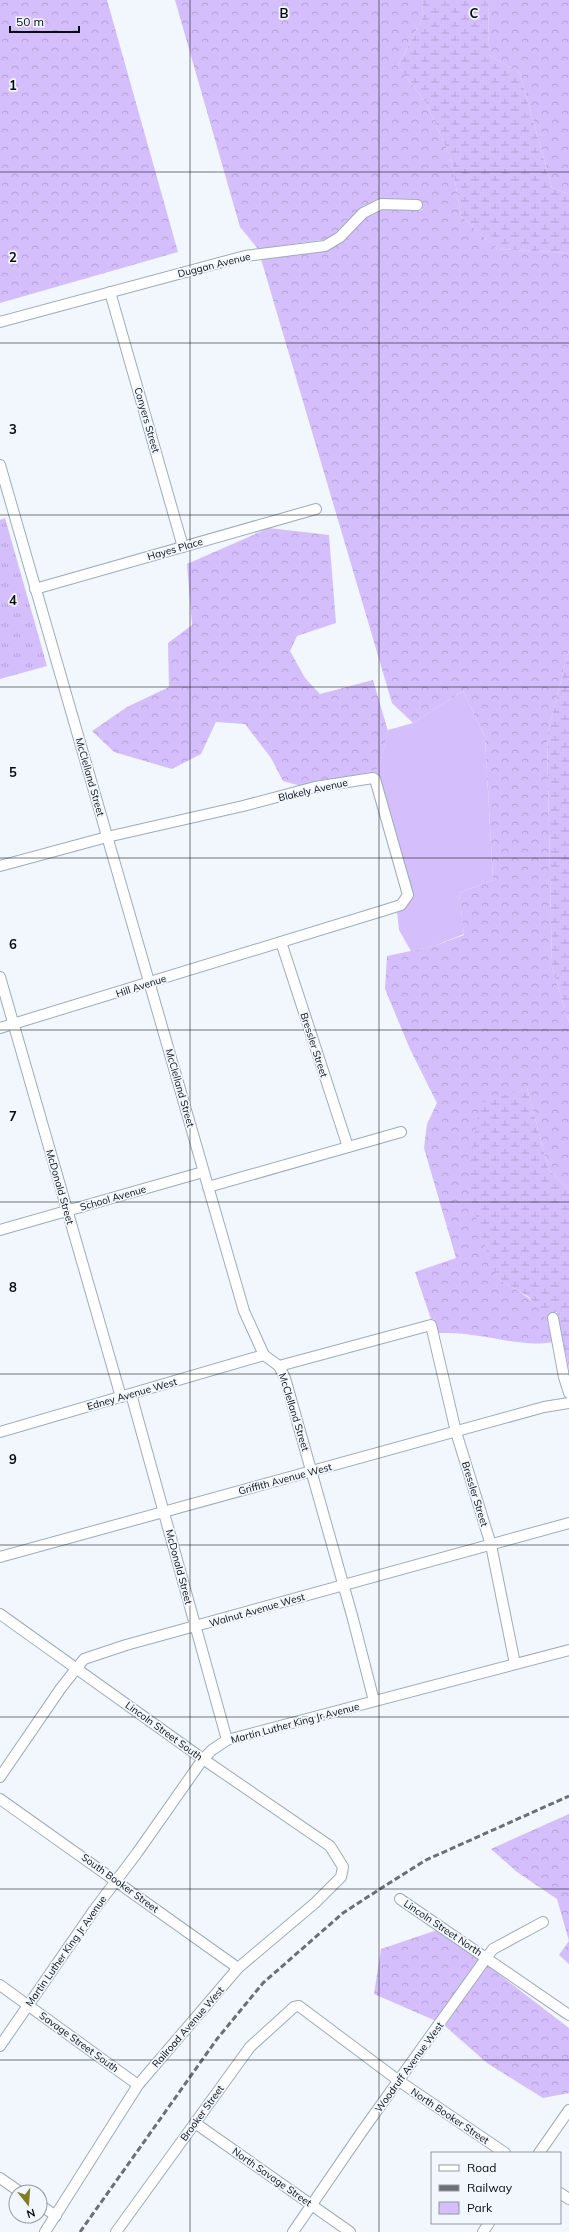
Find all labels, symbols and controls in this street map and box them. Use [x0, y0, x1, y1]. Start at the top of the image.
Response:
text: B [280, 5, 289, 21]
text: C [470, 5, 479, 21]
scale bar [10, 8, 79, 34]
text: 50 m [16, 14, 44, 29]
text: 1 [9, 77, 17, 93]
text: 2 [9, 249, 17, 265]
street label: Duggan Avenue [176, 250, 252, 280]
street label: Conyers Street [131, 386, 163, 455]
text: 3 [9, 421, 17, 437]
street label: Hayes Place [146, 535, 204, 563]
text: 4 [9, 592, 17, 608]
street label: McClelland Street [73, 736, 108, 818]
text: 5 [9, 764, 17, 780]
street label: Blakely Avenue [277, 776, 349, 804]
text: 6 [9, 936, 17, 952]
street label: Hill Avenue [114, 972, 168, 1000]
street label: Bressler Street [297, 1011, 331, 1080]
street label: McClelland Street [163, 1047, 198, 1129]
text: 7 [9, 1108, 17, 1124]
street label: McDonald Street [43, 1148, 77, 1226]
street label: School Avenue [78, 1182, 148, 1214]
text: 8 [9, 1279, 17, 1295]
street label: McClelland Street [276, 1371, 312, 1453]
street label: Edney Avenue West [86, 1375, 179, 1413]
text: 9 [9, 1451, 17, 1467]
street label: Griffith Avenue West [237, 1460, 334, 1498]
street label: Bressler Street [459, 1460, 491, 1529]
street label: McDonald Street [163, 1528, 195, 1606]
street label: Walnut Avenue West [208, 1590, 307, 1630]
street label: Lincoln Street South [123, 1699, 205, 1764]
street label: Martin Luther King Jr Avenue [229, 1700, 361, 1746]
street label: South Booker Street [79, 1851, 162, 1916]
street label: Martin Luther King Jr Avenue [23, 1893, 109, 2009]
street label: Lincoln Street North [401, 1897, 485, 1959]
street label: Railroad Avenue West [149, 1983, 227, 2070]
street label: Savage Street South [37, 2009, 121, 2075]
street label: Woodruff Avenue West [372, 2019, 446, 2115]
street label: Brooker Street [177, 2082, 227, 2144]
street label: North Booker Street [408, 2085, 492, 2147]
street label: North Savage Street [230, 2145, 315, 2210]
legend [431, 2152, 561, 2224]
text: Road [467, 2160, 496, 2175]
text: Railway [467, 2180, 513, 2195]
north arrow [8, 2184, 48, 2224]
text: Park [467, 2200, 493, 2215]
text: N [25, 2206, 37, 2221]

